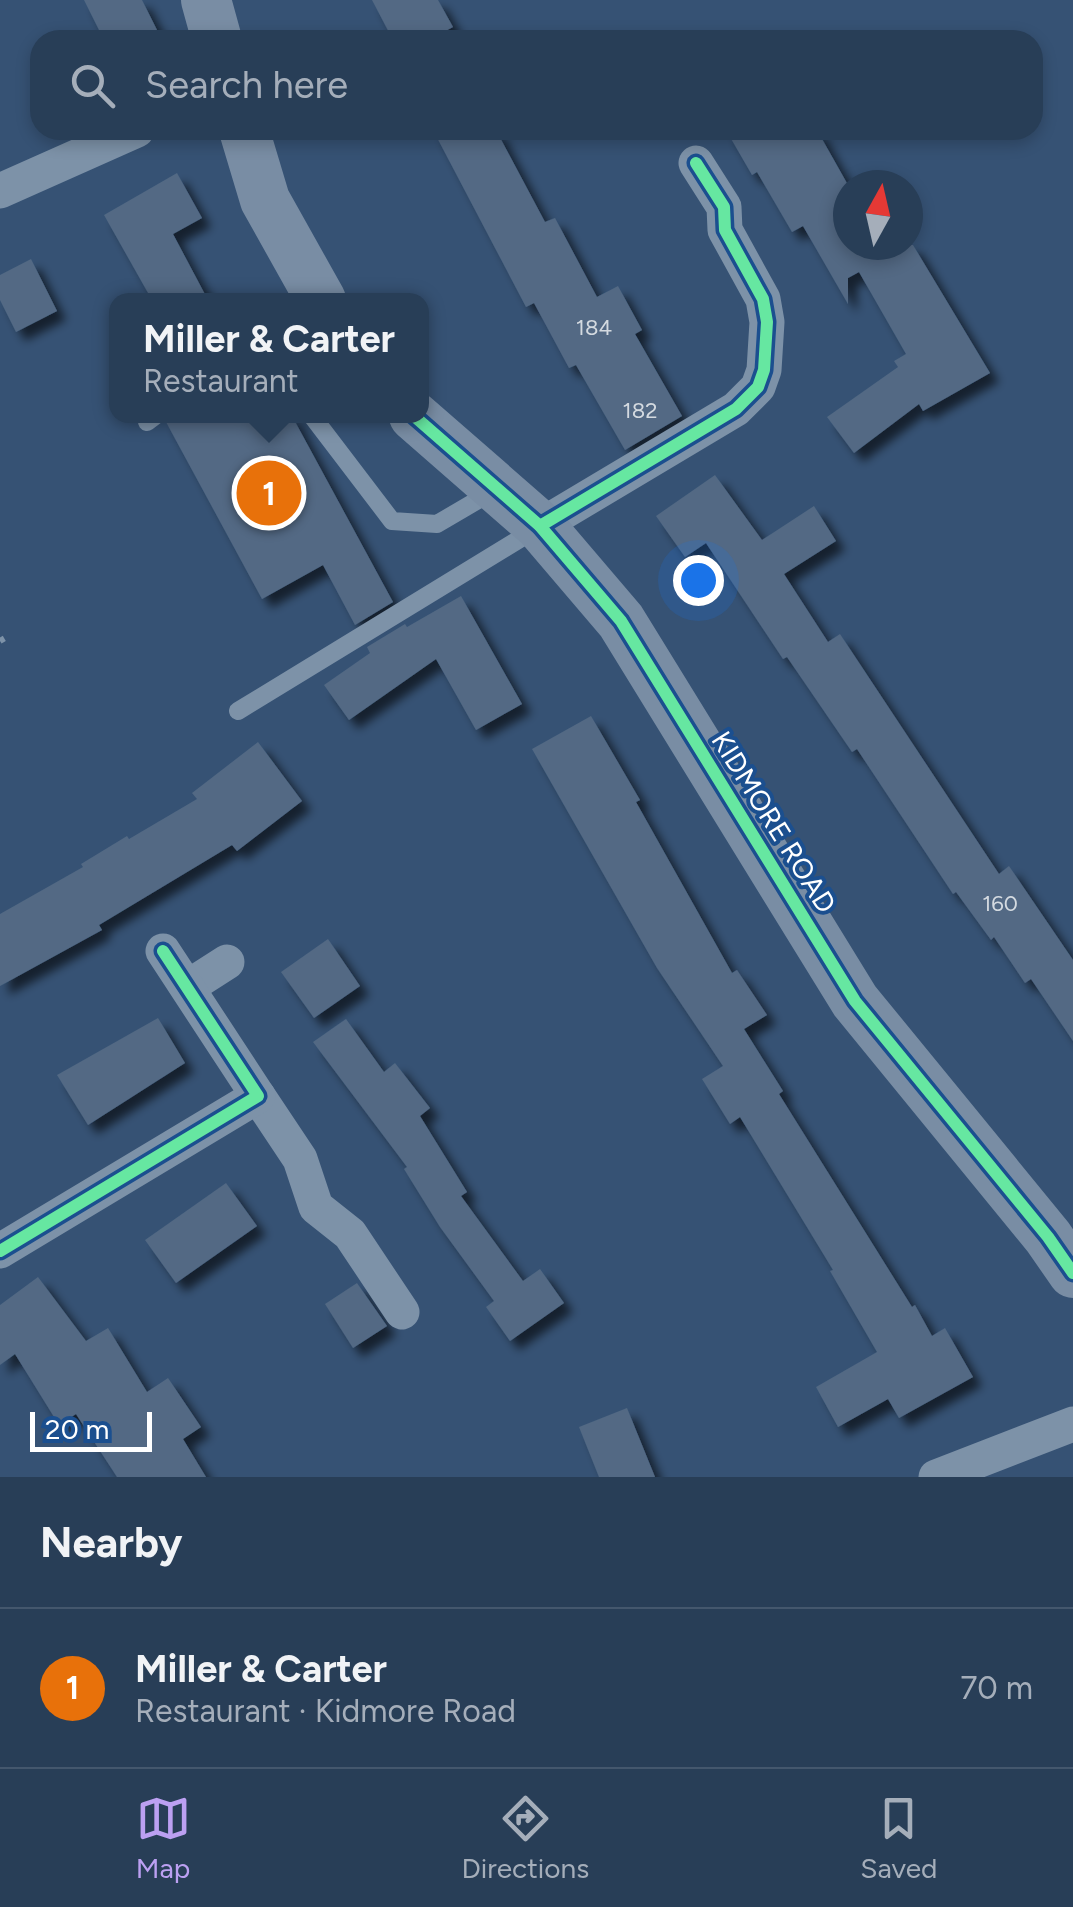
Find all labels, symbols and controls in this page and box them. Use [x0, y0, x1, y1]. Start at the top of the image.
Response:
search box [30, 30, 1043, 140]
icon: search [65, 58, 120, 113]
text: Search here [145, 62, 348, 108]
north arrow [833, 170, 923, 260]
popup [109, 293, 429, 423]
house number: 184 [576, 314, 612, 341]
text: Miller & Carter [143, 316, 395, 362]
text: Restaurant [143, 362, 299, 400]
house number: 182 [623, 397, 657, 424]
pin: 1 [236, 456, 302, 530]
your location [673, 555, 724, 606]
street label: KIDMORE ROAD [705, 725, 843, 919]
house number: 160 [982, 890, 1018, 917]
scale bar [30, 1407, 152, 1452]
text: 20 m [45, 1412, 109, 1446]
text: Nearby [40, 1517, 182, 1568]
text: Miller & Carter [135, 1646, 387, 1692]
text: 1 [66, 1669, 79, 1707]
text: 70 m [960, 1669, 1033, 1707]
text: Restaurant · Kidmore Road [135, 1692, 516, 1730]
tab: Map [136, 1791, 191, 1885]
tab: Directions [462, 1791, 589, 1885]
tab: Saved [860, 1791, 937, 1885]

